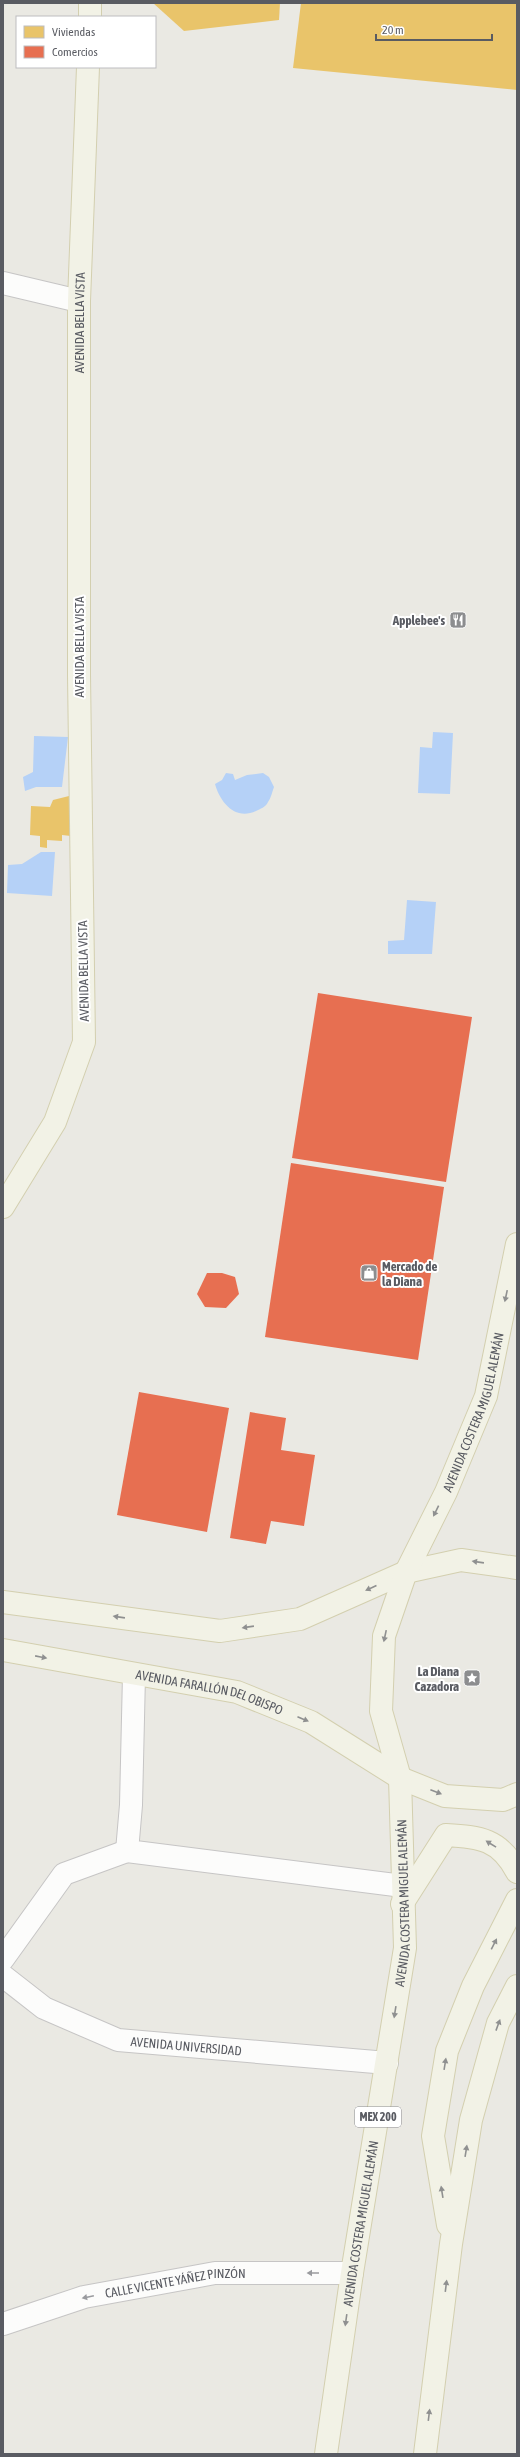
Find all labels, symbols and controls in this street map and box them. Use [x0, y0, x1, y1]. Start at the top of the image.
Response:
legend [16, 16, 156, 68]
scale bar [376, 16, 492, 42]
text: 20 m [382, 23, 404, 37]
text: Viviendas [52, 25, 95, 39]
text: Comercios [52, 45, 98, 59]
street label: AVENIDA BELLA VISTA [72, 271, 88, 373]
street label: AVENIDA BELLA VISTA [72, 596, 87, 698]
restaurant icon: Applebee's [448, 610, 468, 630]
place label: Applebee's [392, 613, 445, 628]
street label: AVENIDA BELLA VISTA [75, 920, 92, 1022]
place label: Mercado de la Diana [382, 1259, 438, 1289]
shop icon: Mercado de la Diana [359, 1263, 379, 1283]
one-way arrow [503, 1290, 509, 1302]
street label: AVENIDA COSTERA MIGUEL ALEMÁN [440, 1331, 507, 1494]
one-way arrow [433, 1506, 439, 1517]
one-way arrow [472, 1559, 484, 1565]
one-way arrow [365, 1585, 376, 1591]
one-way arrow [113, 1614, 125, 1620]
one-way arrow [242, 1624, 254, 1630]
one-way arrow [382, 1629, 388, 1642]
one-way arrow [35, 1655, 47, 1661]
place label: La Diana Cazadora [414, 1664, 459, 1694]
street label: AVENIDA FARALLÓN DEL OBISPO [135, 1667, 286, 1718]
place icon: La Diana Cazadora [462, 1668, 482, 1688]
one-way arrow [297, 1716, 308, 1722]
one-way arrow [431, 1790, 443, 1796]
street label: AVENIDA COSTERA MIGUEL ALEMÁN [392, 1819, 413, 1988]
one-way arrow [485, 1841, 497, 1848]
one-way arrow [491, 1938, 498, 1950]
one-way arrow [392, 2006, 398, 2018]
one-way arrow [495, 2018, 501, 2030]
street label: AVENIDA UNIVERSIDAD [130, 2034, 242, 2059]
one-way arrow [442, 2058, 448, 2070]
road number: MEX 200 [355, 2107, 401, 2127]
street label: AVENIDA COSTERA MIGUEL ALEMÁN [340, 2140, 381, 2308]
one-way arrow [463, 2145, 469, 2157]
one-way arrow [439, 2186, 445, 2198]
street label: CALLE VICENTE YÁÑEZ PINZÓN [104, 2266, 246, 2301]
one-way arrow [306, 2270, 319, 2276]
one-way arrow [442, 2280, 449, 2292]
one-way arrow [82, 2295, 94, 2301]
one-way arrow [343, 2314, 349, 2326]
one-way arrow [426, 2409, 433, 2421]

